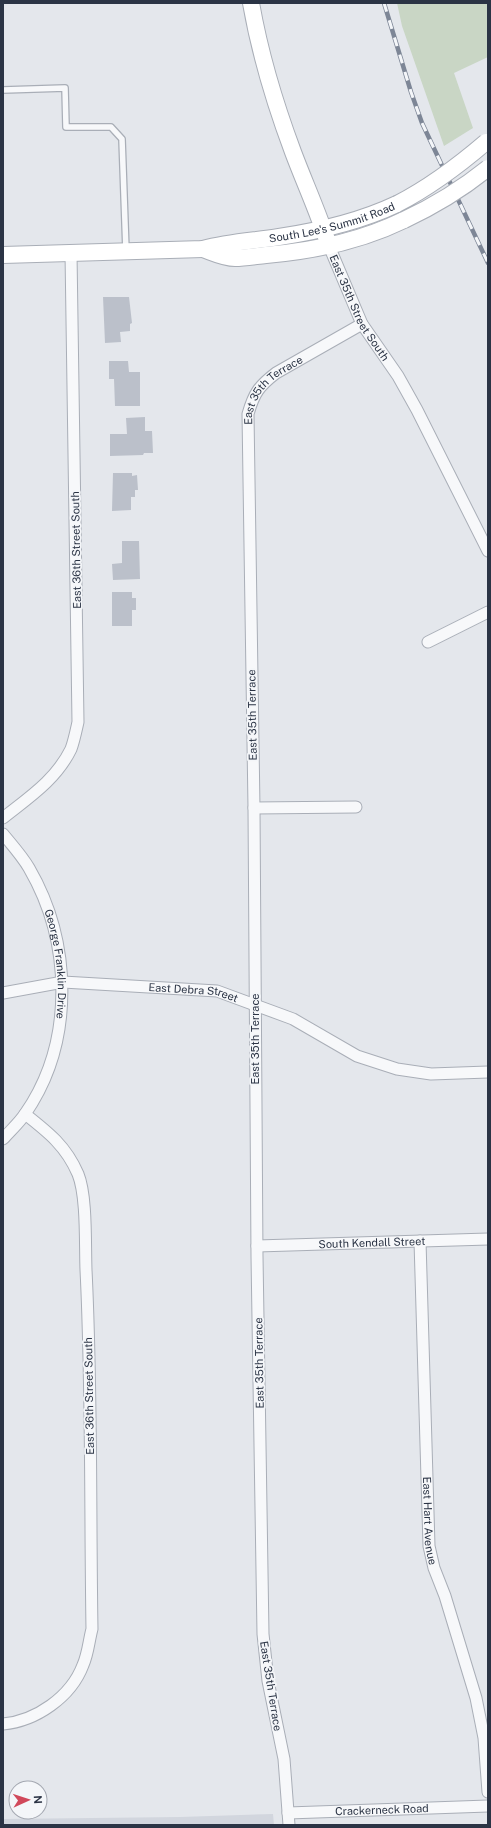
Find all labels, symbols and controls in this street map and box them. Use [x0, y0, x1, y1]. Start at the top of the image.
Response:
street label: South Lee's Summit Road [268, 200, 397, 244]
street label: East 35th Street South [327, 253, 392, 363]
street label: East 35th Terrace [242, 353, 305, 425]
street label: East 36th Street South [69, 491, 83, 609]
street label: East 35th Terrace [245, 669, 259, 761]
street label: George Franklin Drive [42, 908, 68, 1019]
street label: East Debra Street [148, 981, 240, 1004]
street label: East 35th Terrace [249, 993, 261, 1085]
street label: South Kendall Street [318, 1235, 426, 1250]
street label: East 35th Terrace [252, 1317, 266, 1409]
street label: East 36th Street South [82, 1337, 96, 1455]
street label: East Hart Avenue [421, 1476, 439, 1566]
street label: East 35th Terrace [258, 1640, 284, 1732]
north arrow [8, 1780, 48, 1820]
text: N [32, 1795, 44, 1804]
street label: Crackerneck Road [335, 1802, 429, 1817]

